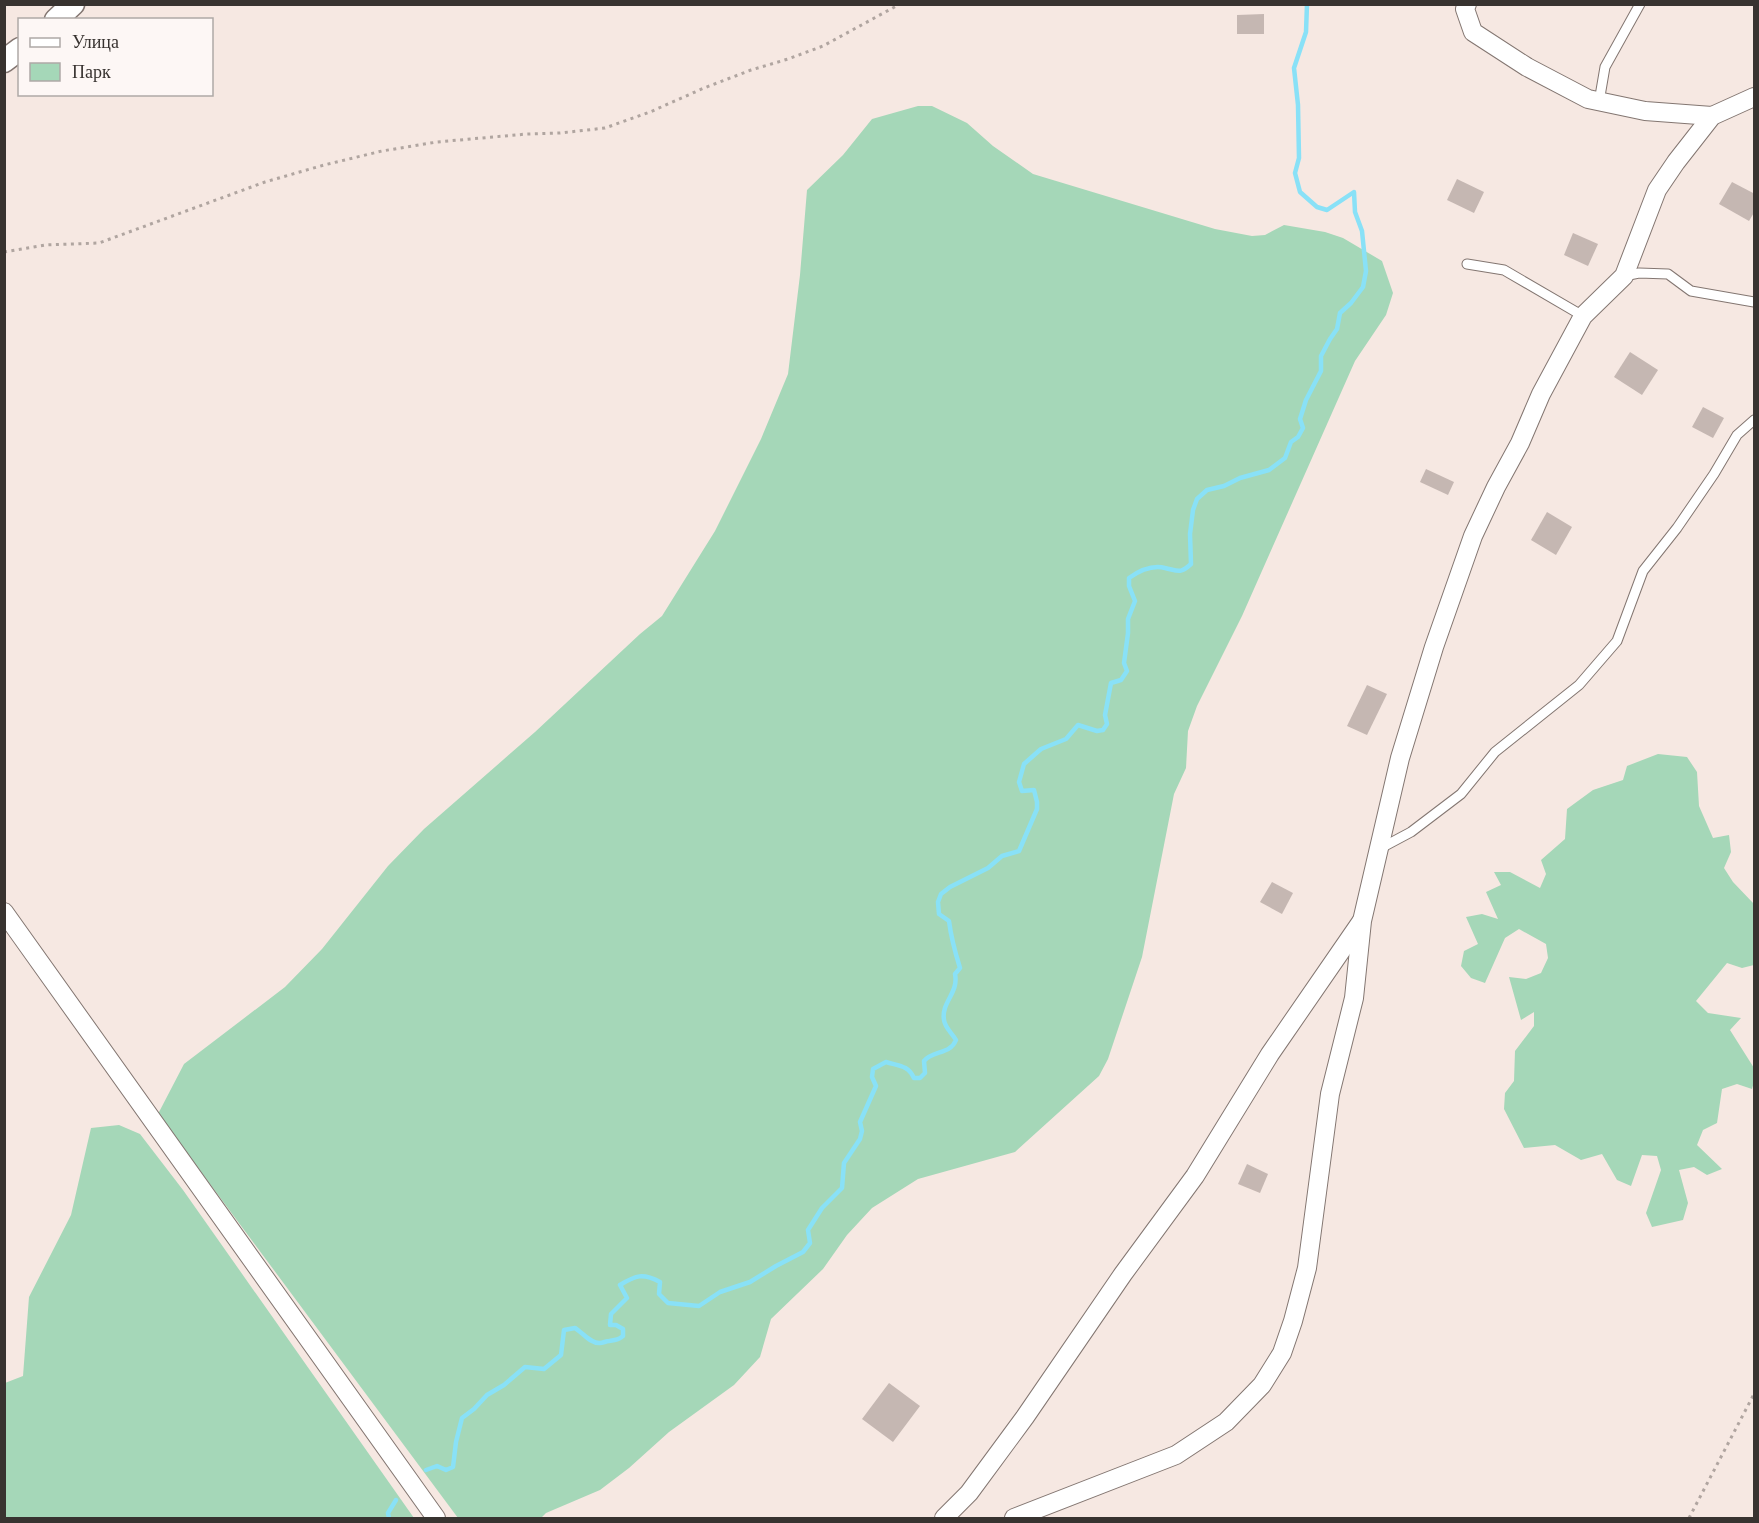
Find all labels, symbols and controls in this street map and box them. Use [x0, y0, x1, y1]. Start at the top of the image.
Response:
legend [18, 18, 213, 96]
text: Улица [72, 32, 119, 52]
text: Парк [72, 62, 111, 82]

